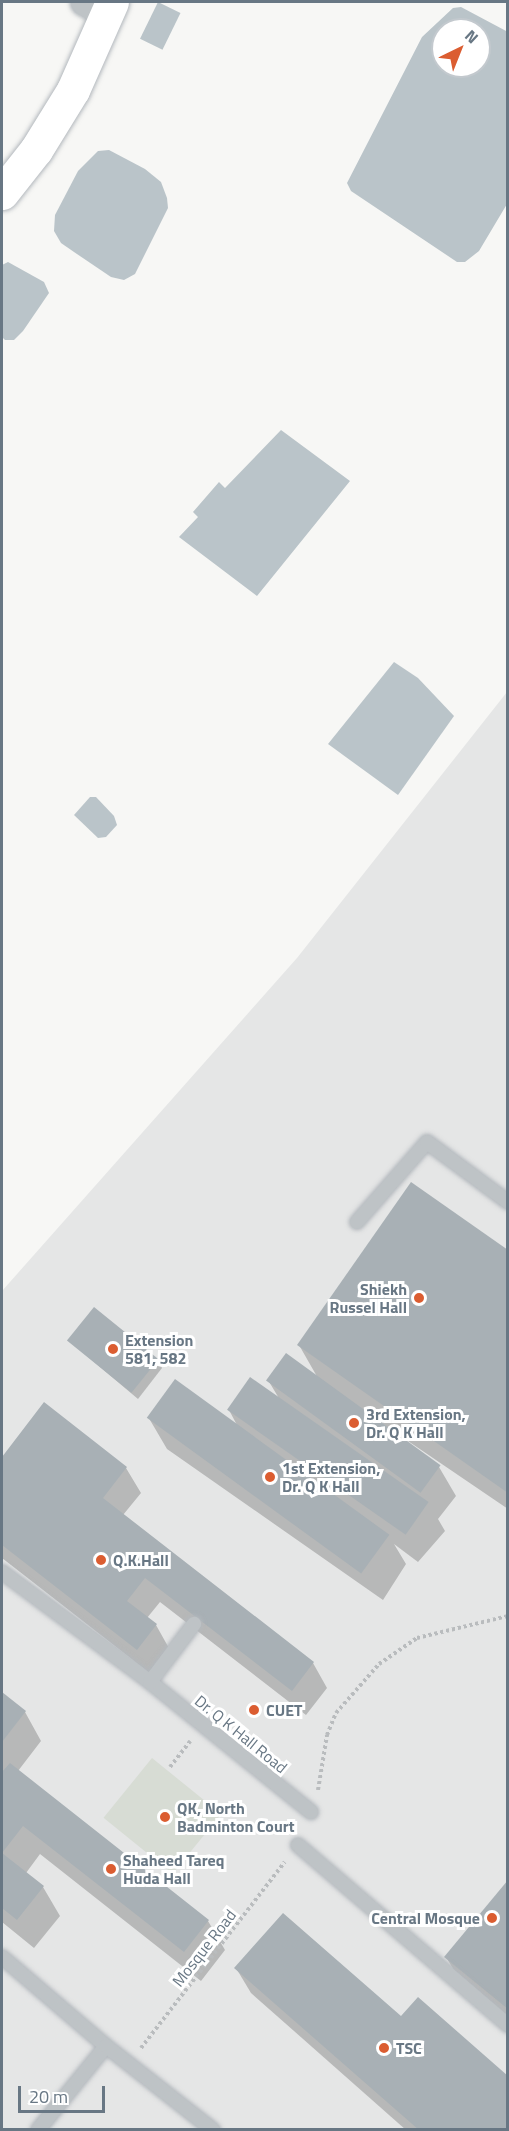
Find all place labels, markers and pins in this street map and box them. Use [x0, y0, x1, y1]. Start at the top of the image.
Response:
place label: Shiekh Russel Hall [329, 1279, 407, 1317]
marker: Shiekh Russel Hall [412, 1291, 426, 1305]
place label: Extension 581, 582 [125, 1330, 193, 1368]
marker: Extension 581, 582 [106, 1342, 120, 1356]
place label: 3rd Extension, Dr. Q K Hall [366, 1404, 466, 1442]
marker: 3rd Extension, Dr. Q K Hall [347, 1416, 361, 1430]
place label: 1st Extension, Dr. Q K Hall [282, 1458, 380, 1496]
marker: 1st Extension, Dr. Q K Hall [263, 1470, 277, 1484]
place label: Q.K.Hall [113, 1550, 169, 1570]
marker: Q.K.Hall [94, 1553, 108, 1567]
place label: CUET [266, 1700, 302, 1720]
marker: CUET [247, 1703, 261, 1717]
place label: QK, North Badminton Court [177, 1798, 295, 1836]
marker: QK, North Badminton Court [158, 1810, 172, 1824]
place label: Shaheed Tareq Huda Hall [123, 1850, 224, 1888]
marker: Shaheed Tareq Huda Hall [104, 1862, 118, 1876]
place label: Central Mosque [371, 1908, 480, 1928]
marker: Central Mosque [485, 1911, 499, 1925]
place label: TSC [396, 2038, 422, 2058]
marker: TSC [377, 2041, 391, 2055]

